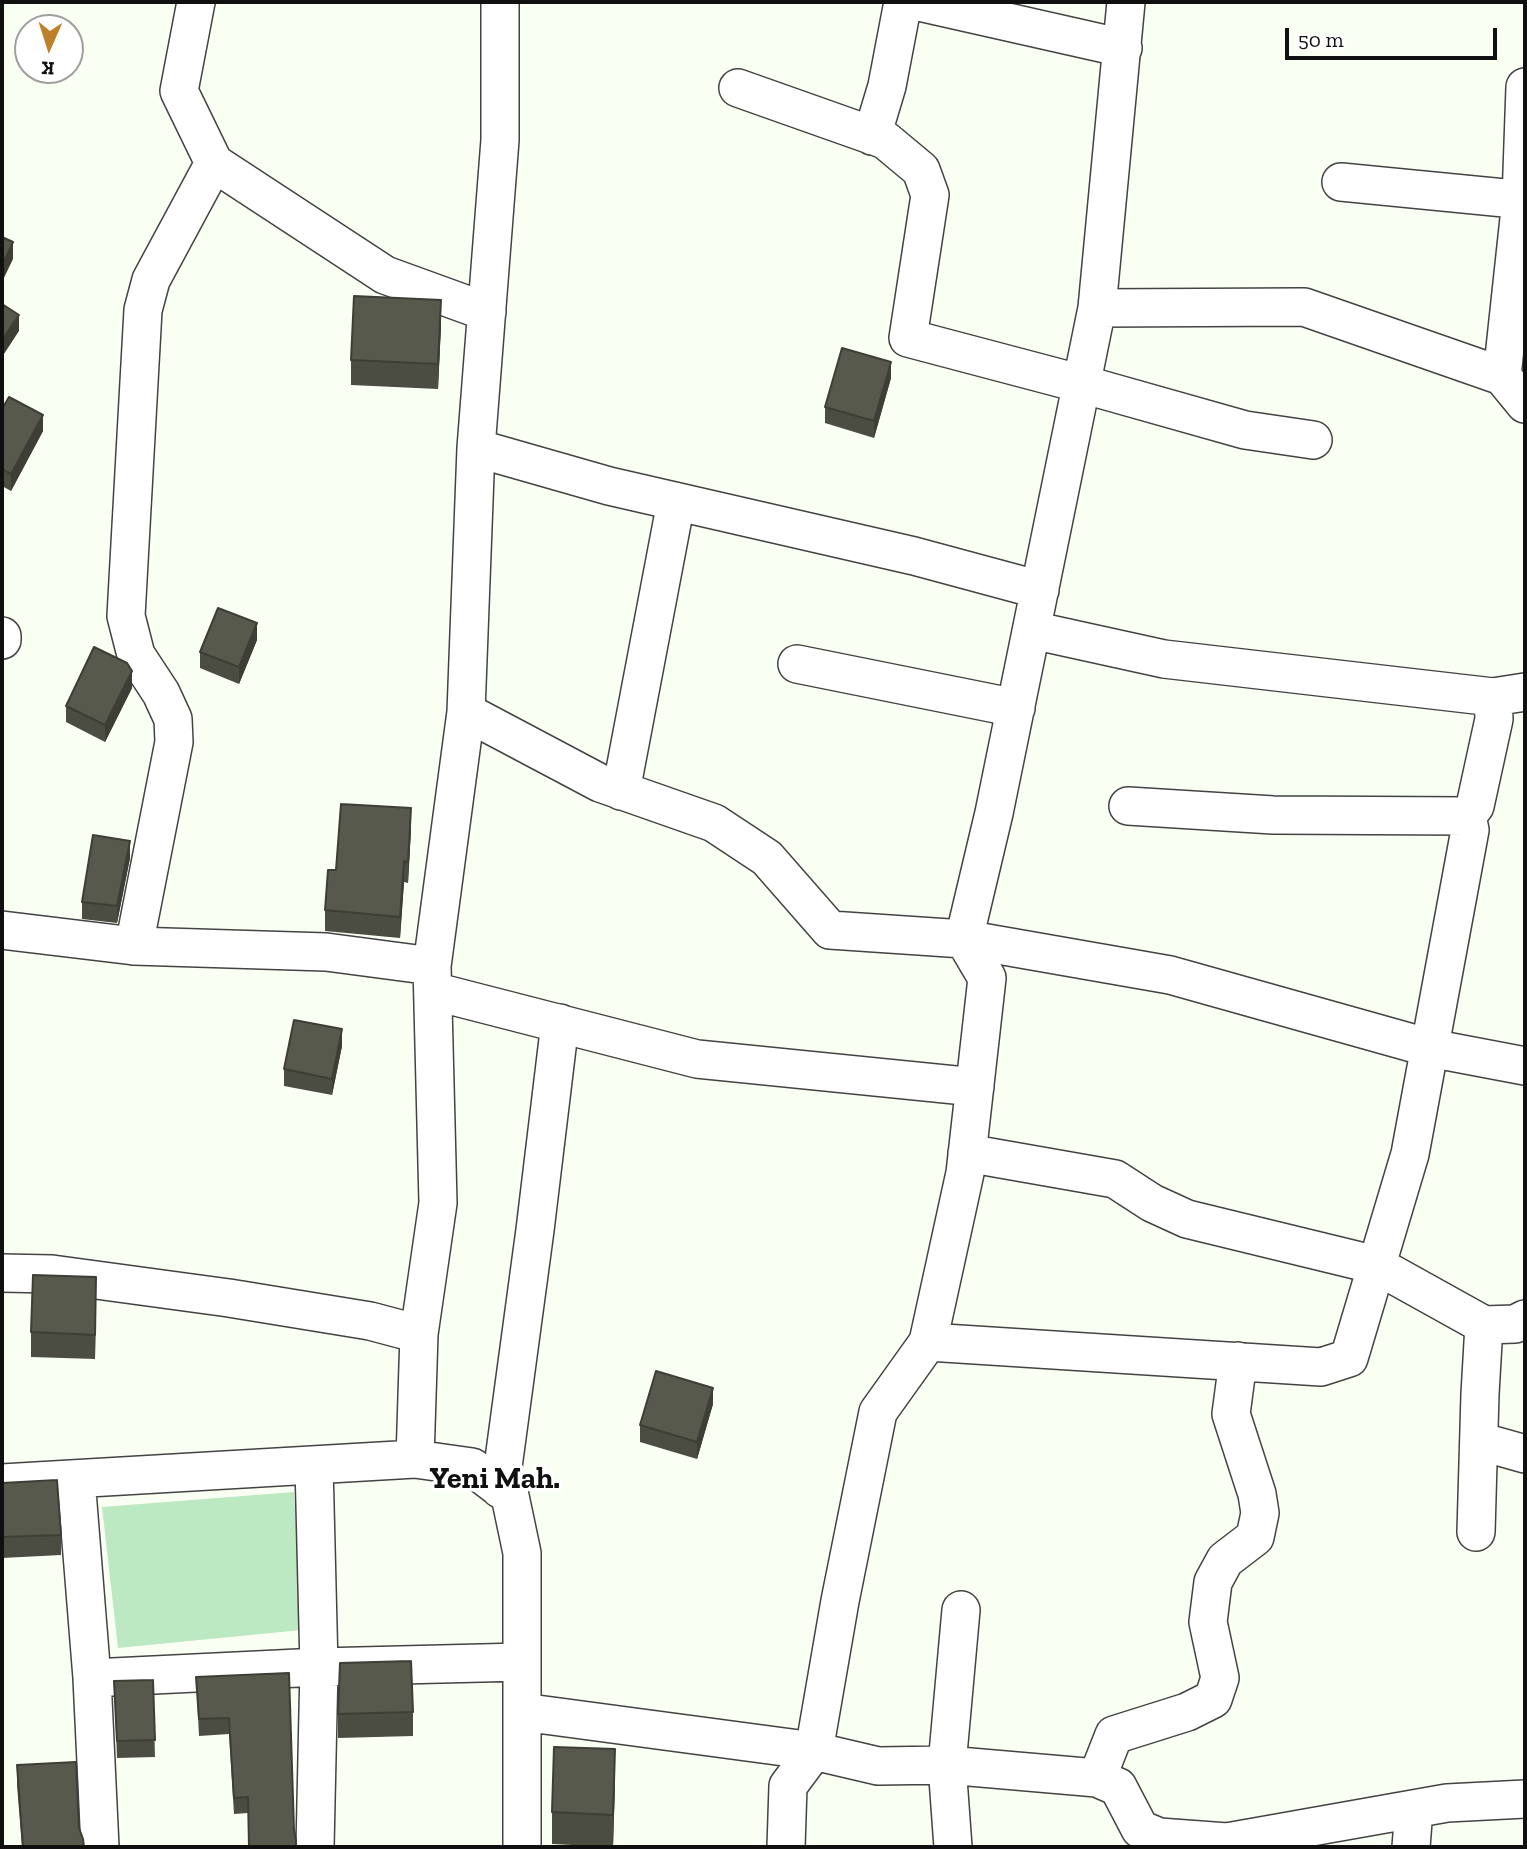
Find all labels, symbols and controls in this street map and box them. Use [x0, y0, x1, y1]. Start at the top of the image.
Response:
north arrow [14, 14, 84, 84]
scale bar [1289, 14, 1501, 58]
text: 50 m [1298, 27, 1344, 52]
text: K [41, 57, 55, 80]
district label: Yeni Mah. [430, 1461, 560, 1497]

